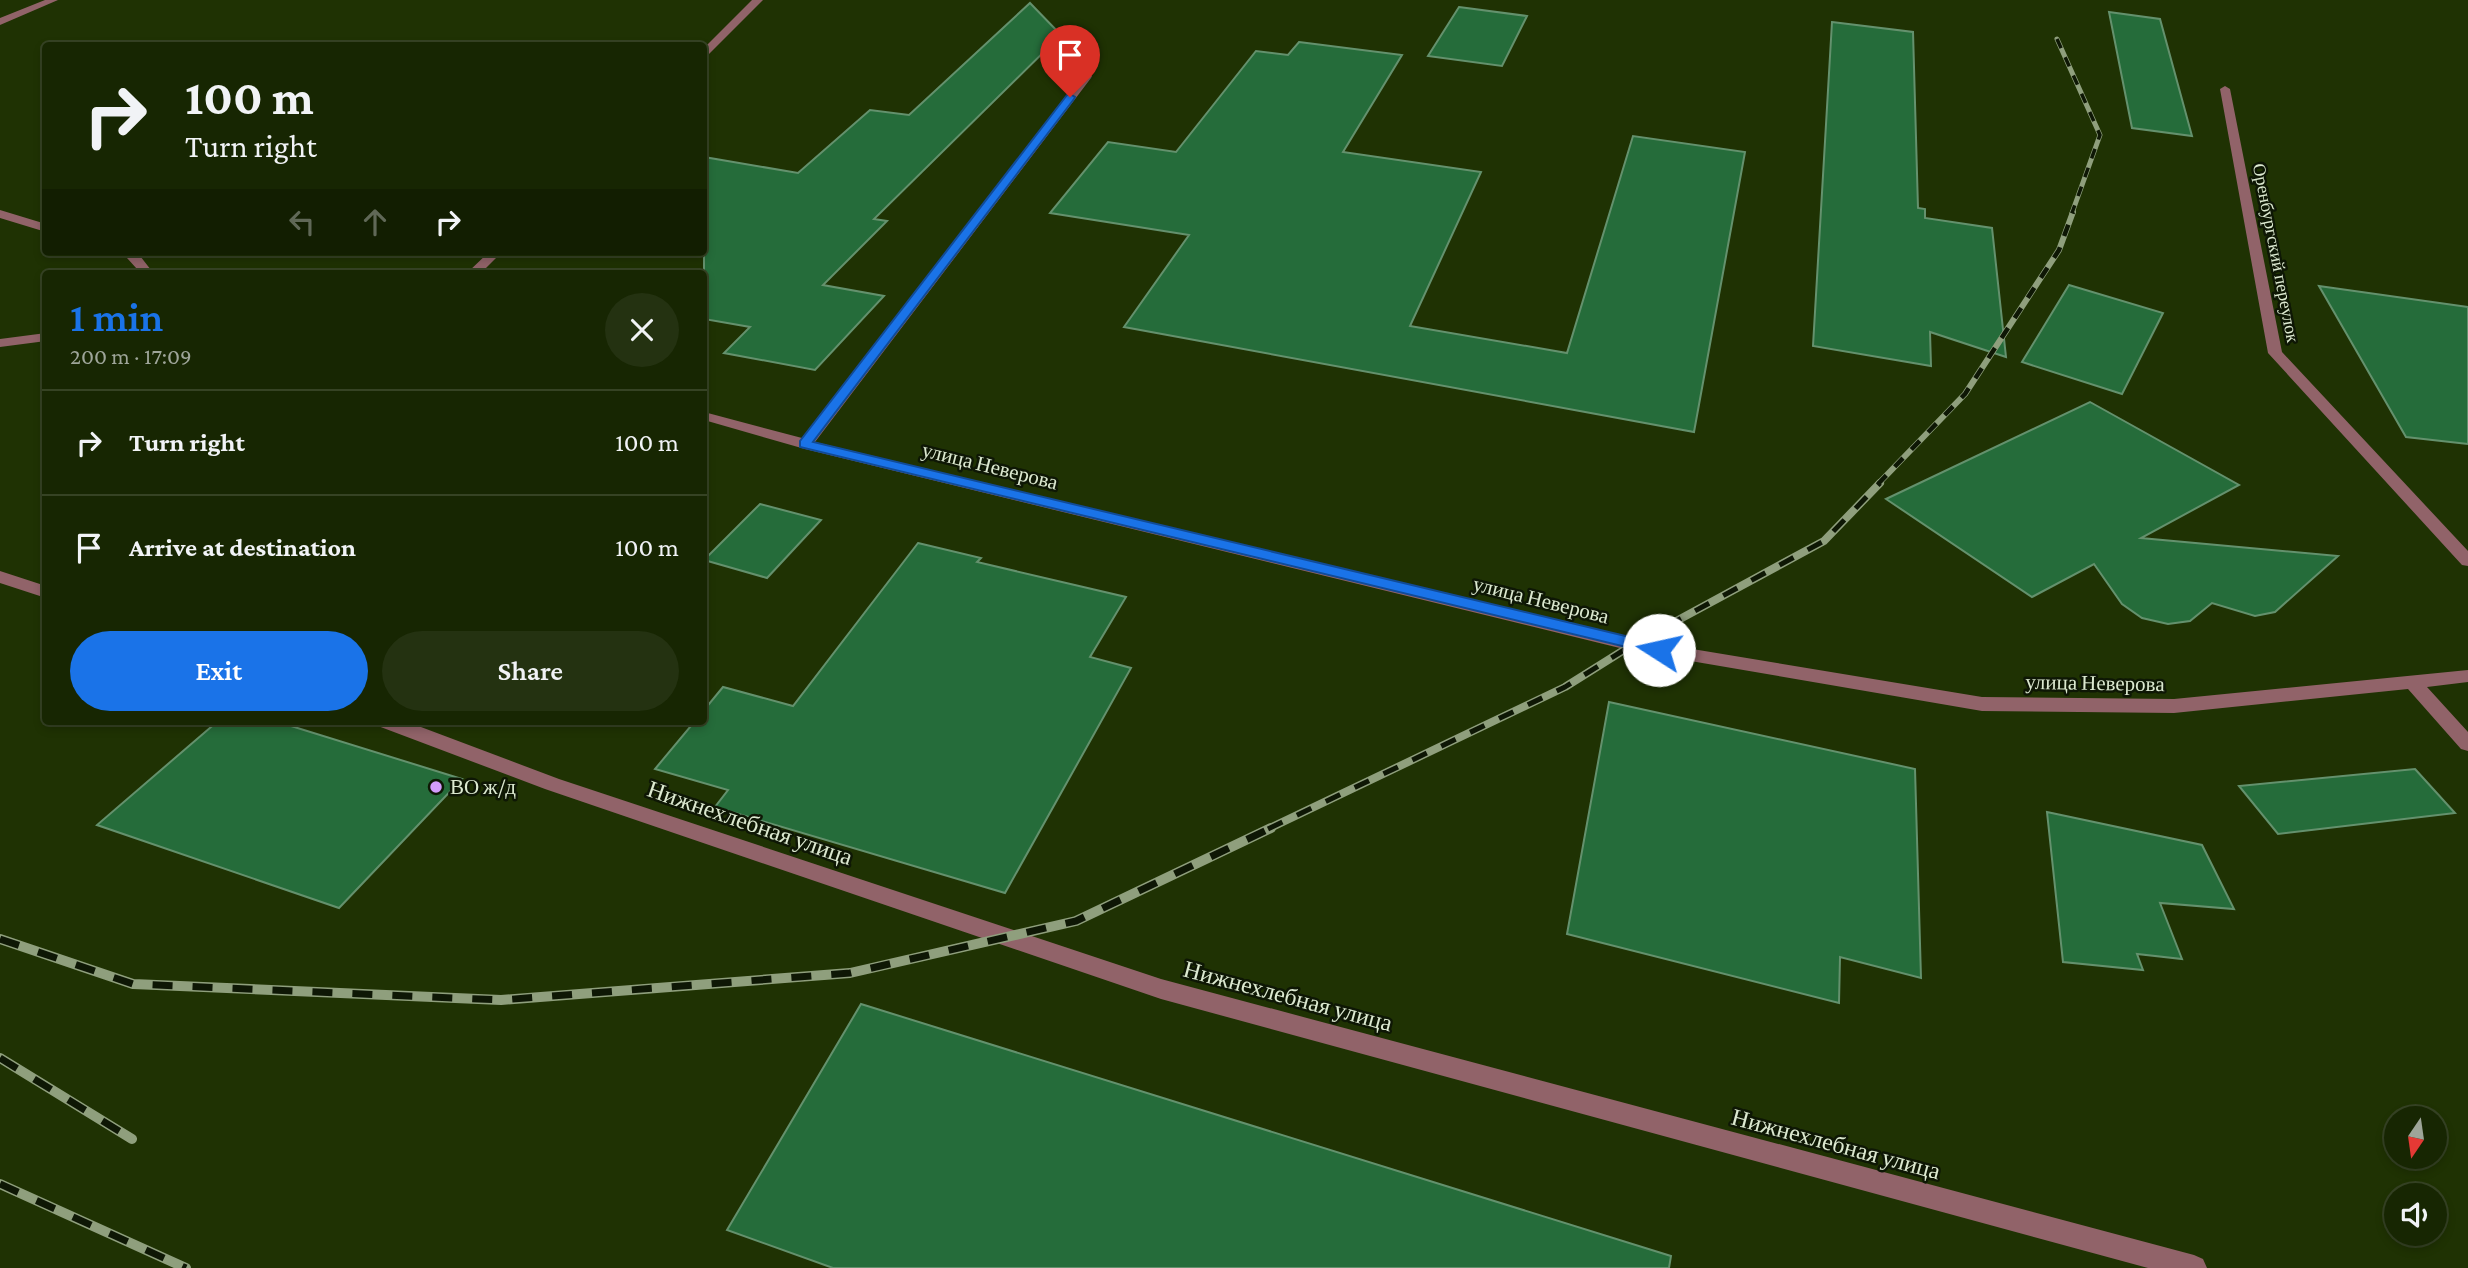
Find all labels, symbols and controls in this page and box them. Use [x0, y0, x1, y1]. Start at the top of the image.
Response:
pin [1040, 25, 1100, 97]
icon: arrive [1051, 36, 1089, 74]
icon: right [70, 70, 161, 161]
text: 100 m [185, 70, 314, 125]
text: Turn right [185, 128, 317, 164]
street label: Оренбургский переулок [2249, 162, 2303, 344]
icon: left [283, 203, 321, 241]
icon: ahead [356, 203, 394, 241]
icon: right [429, 203, 467, 241]
text: 1 min [70, 293, 163, 340]
button: close [605, 293, 679, 367]
text: 200 m · 17:09 [70, 343, 192, 369]
icon: right [70, 424, 108, 462]
text: Turn right [129, 428, 245, 457]
text: 100 m [615, 428, 679, 457]
street label: улица Неверова [919, 437, 1061, 495]
icon: arrive [70, 529, 108, 567]
text: Arrive at destination [129, 533, 356, 562]
text: 100 m [615, 533, 679, 562]
street label: улица Неверова [1470, 571, 1612, 629]
position arrow [1622, 613, 1696, 687]
button: Exit [70, 631, 368, 711]
button: Share [382, 631, 679, 711]
street label: улица Неверова [2025, 670, 2166, 696]
place label: ВО ж/д [450, 775, 516, 799]
street label: Нижнехлебная улица [644, 775, 857, 870]
marker: ВО ж/д [428, 779, 444, 795]
street label: Нижнехлебная улица [1181, 955, 1396, 1036]
street label: Нижнехлебная улица [1729, 1103, 1944, 1184]
north arrow [2384, 1106, 2446, 1169]
map controls [2384, 1106, 2447, 1246]
button: sound [2384, 1183, 2447, 1246]

